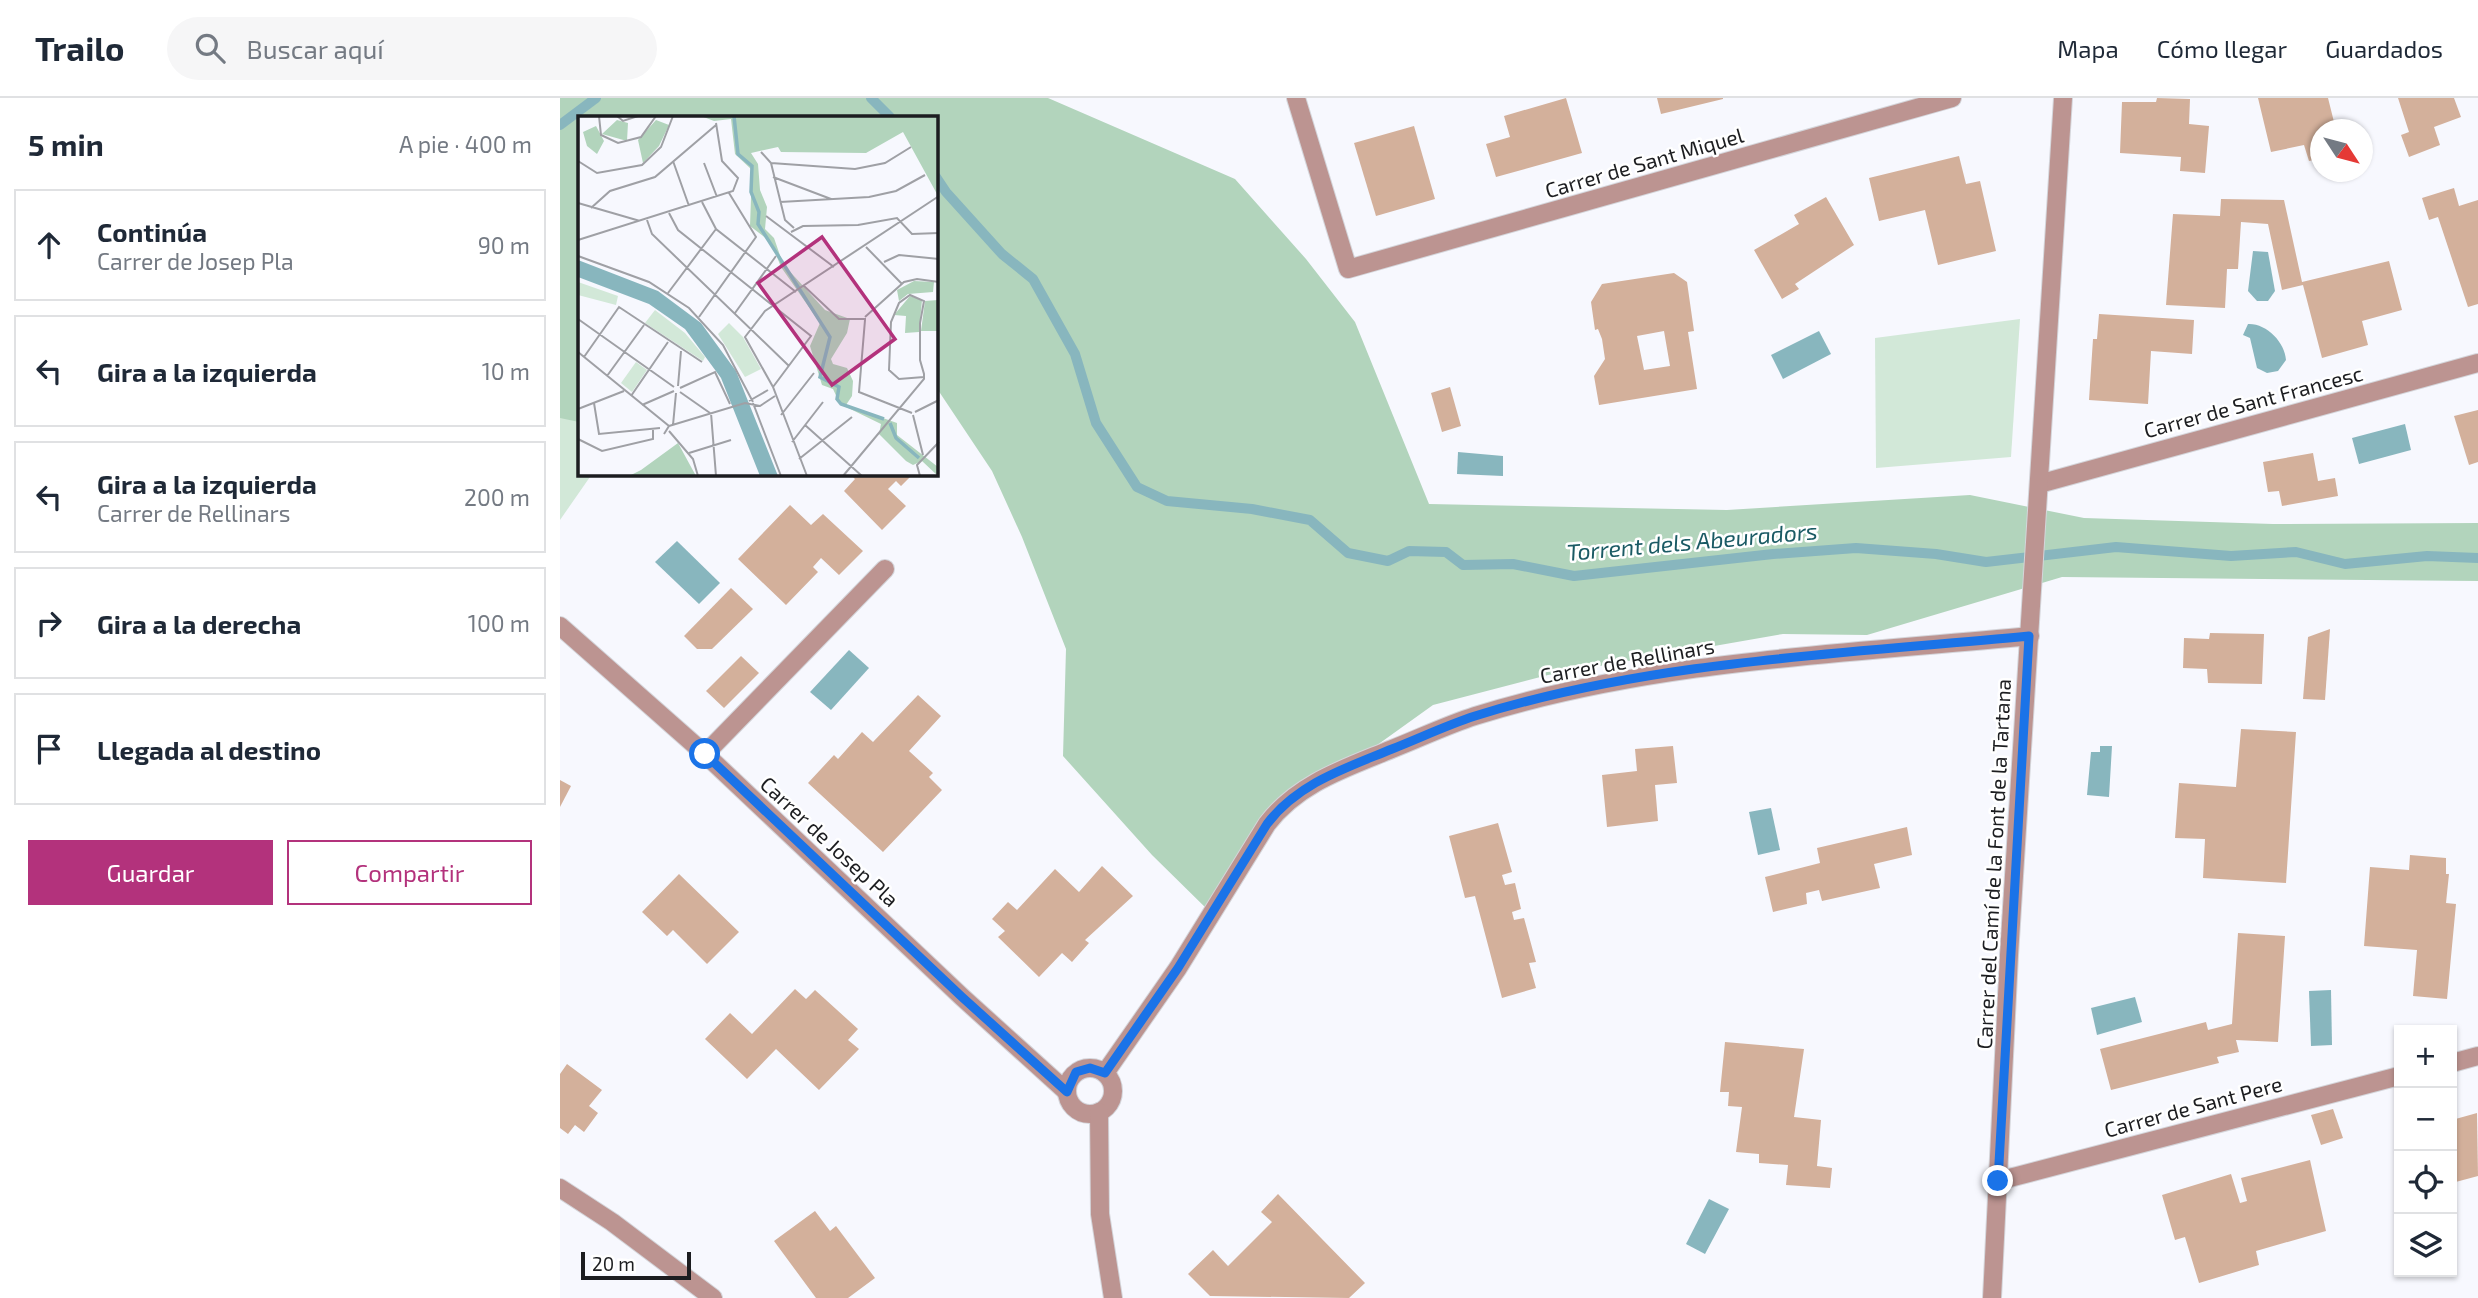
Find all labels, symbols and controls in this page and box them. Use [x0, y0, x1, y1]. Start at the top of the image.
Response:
search box [167, 17, 657, 80]
text: Trailo [35, 28, 125, 68]
icon: search [191, 29, 229, 67]
text: Buscar aquí [247, 33, 384, 64]
text: Mapa [2057, 34, 2119, 63]
text: Cómo llegar [2157, 34, 2287, 63]
text: Guardados [2325, 34, 2443, 63]
inset map [578, 116, 938, 476]
north arrow [2310, 119, 2373, 182]
street label: Carrer de Sant Miquel [1542, 121, 1747, 202]
text: 5 min [28, 126, 104, 162]
text: A pie · 400 m [399, 130, 532, 158]
text: Continúa [97, 216, 207, 247]
icon: ahead [30, 226, 68, 264]
text: 90 m [478, 231, 530, 259]
text: Carrer de Josep Pla [97, 247, 294, 275]
icon: left [30, 352, 68, 390]
text: Gira a la izquierda [97, 356, 317, 387]
text: 10 m [482, 357, 530, 385]
street label: Carrer de Sant Francesc [2141, 360, 2365, 442]
text: Gira a la izquierda [97, 468, 317, 499]
icon: left [30, 478, 68, 516]
text: 200 m [464, 483, 530, 511]
text: Carrer de Rellinars [97, 499, 290, 527]
water label: Torrent dels Abeuradors [1565, 516, 1819, 566]
icon: right [30, 604, 68, 642]
text: Gira a la derecha [97, 608, 301, 639]
text: 100 m [468, 609, 530, 637]
street label: Carrer de Rellinars [1538, 632, 1716, 688]
street label: Carrer del Camí de la Font de la Tartana [1971, 678, 2015, 1050]
icon: arrive [30, 730, 68, 768]
text: Llegada al destino [97, 734, 321, 765]
route start [689, 738, 720, 769]
street label: Carrer de Josep Pla [756, 771, 904, 911]
button: Guardar [28, 840, 273, 905]
button: Compartir [287, 840, 532, 905]
map controls [2394, 1025, 2457, 1277]
button: + [2394, 1025, 2457, 1088]
street label: Carrer de Sant Pere [2101, 1070, 2285, 1142]
button: − [2394, 1088, 2457, 1151]
button: locate [2394, 1151, 2457, 1214]
route end [1982, 1165, 2013, 1196]
button: layers [2394, 1214, 2457, 1277]
scale bar [581, 1249, 691, 1281]
text: 20 m [592, 1252, 635, 1275]

